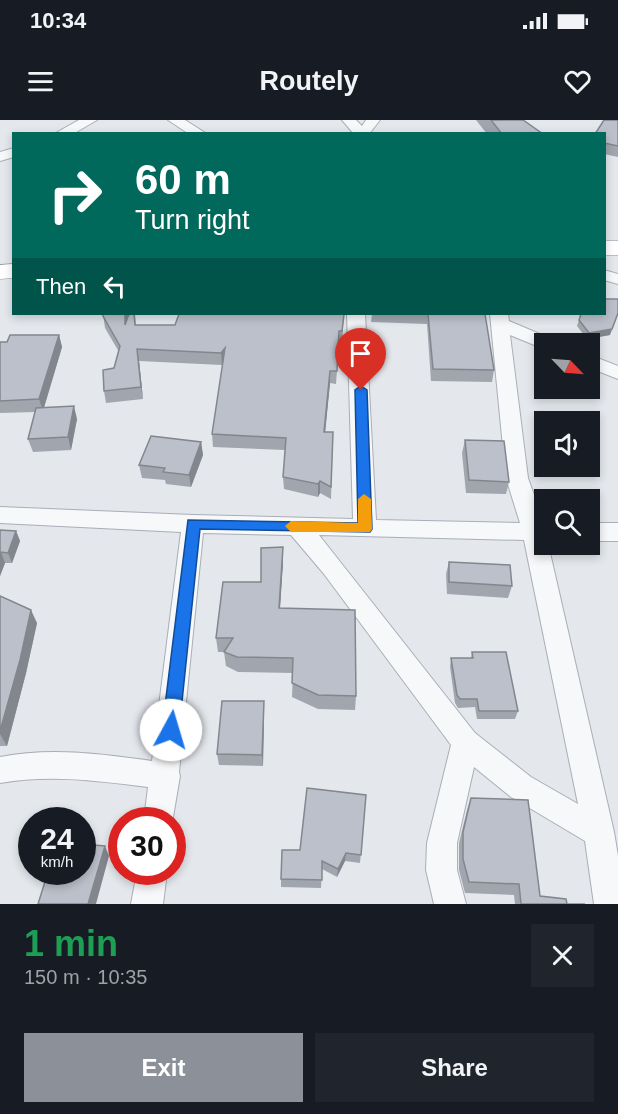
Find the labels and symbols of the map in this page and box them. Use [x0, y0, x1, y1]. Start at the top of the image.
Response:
pin [335, 328, 386, 390]
north arrow [534, 333, 600, 399]
position arrow [139, 698, 203, 762]
speed limit sign: 30 [108, 807, 186, 885]

